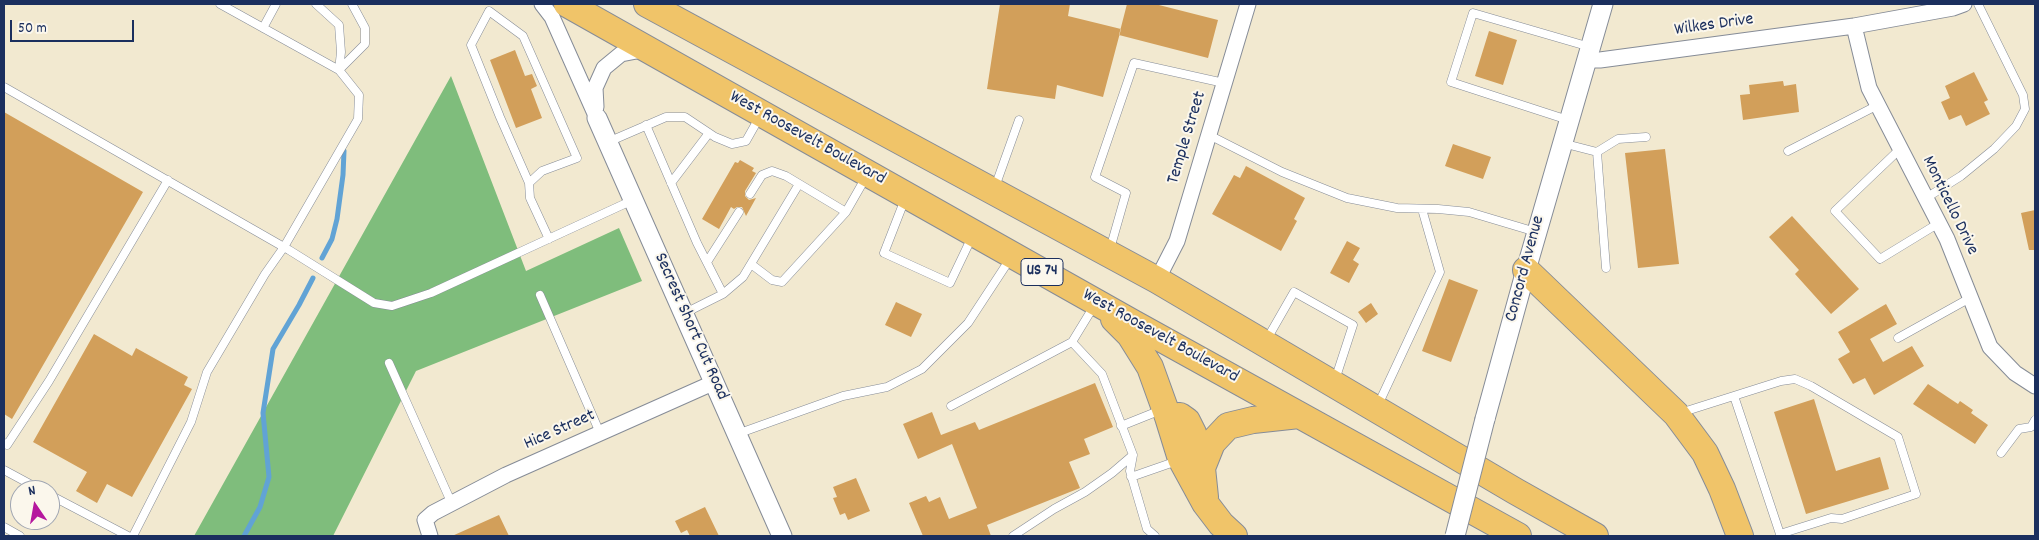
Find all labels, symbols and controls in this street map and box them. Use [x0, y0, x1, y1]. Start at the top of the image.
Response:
scale bar [12, 10, 136, 42]
street label: Wilkes Drive [1673, 10, 1755, 42]
text: 50 m [18, 18, 47, 40]
street label: West Roosevelt Boulevard [725, 87, 889, 191]
street label: Temple Street [1164, 89, 1212, 187]
street label: Monticello Drive [1916, 153, 1982, 259]
street label: Concord Avenue [1501, 214, 1551, 324]
street label: Secrest Short Cut Road [648, 250, 732, 404]
road number: US 74 [1021, 258, 1063, 286]
street label: West Roosevelt Boulevard [1078, 285, 1242, 389]
street label: Hice Street [521, 406, 599, 456]
north arrow [10, 480, 60, 530]
text: N [27, 481, 38, 502]

